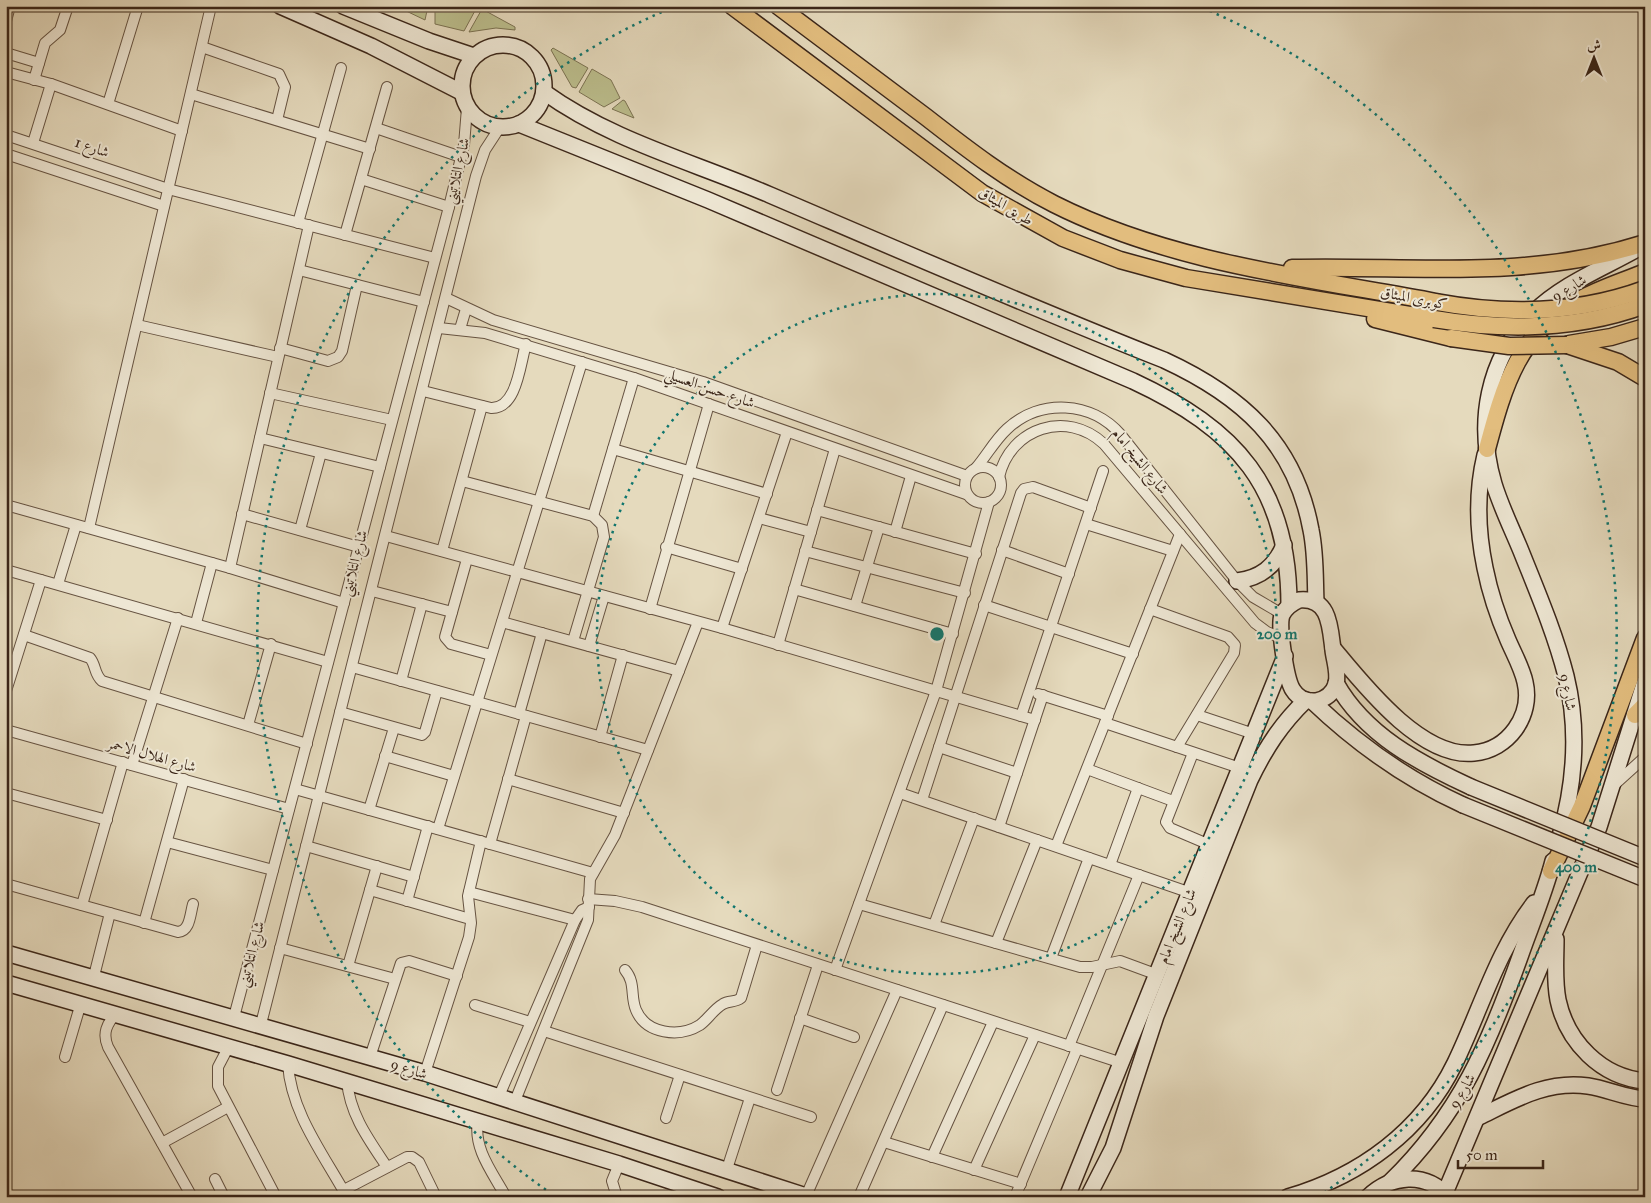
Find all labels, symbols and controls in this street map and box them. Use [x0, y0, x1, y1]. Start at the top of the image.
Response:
north arrow [1568, 32, 1618, 82]
text: ش [1587, 37, 1601, 54]
street label: شارع 1 [71, 133, 112, 165]
street label: شارع التلاتيني [441, 136, 478, 207]
street label: طريق الميثاق [975, 183, 1036, 230]
street label: شارع 9 [1548, 271, 1592, 309]
street label: كوبرى الميثاق [1379, 283, 1449, 313]
street label: شارع حسن العسيلي [661, 364, 757, 416]
street label: شارع الشيخ امام [1104, 424, 1172, 501]
street label: شارع التلاتيني [337, 528, 376, 599]
centre of rings [928, 625, 946, 643]
text: 200 m [1257, 625, 1298, 643]
street label: شارع 9 [1552, 672, 1580, 713]
street label: شارع الهلال الاحمر [103, 733, 198, 780]
text: 400 m [1555, 858, 1597, 877]
street label: شارع الشيخ امام [1154, 886, 1205, 968]
street label: شارع التلاتيني [234, 919, 273, 990]
street label: شارع 9 [387, 1055, 429, 1087]
street label: شارع 9 [1445, 1070, 1483, 1114]
scale bar [1458, 1138, 1544, 1170]
text: 50 m [1466, 1146, 1498, 1164]

